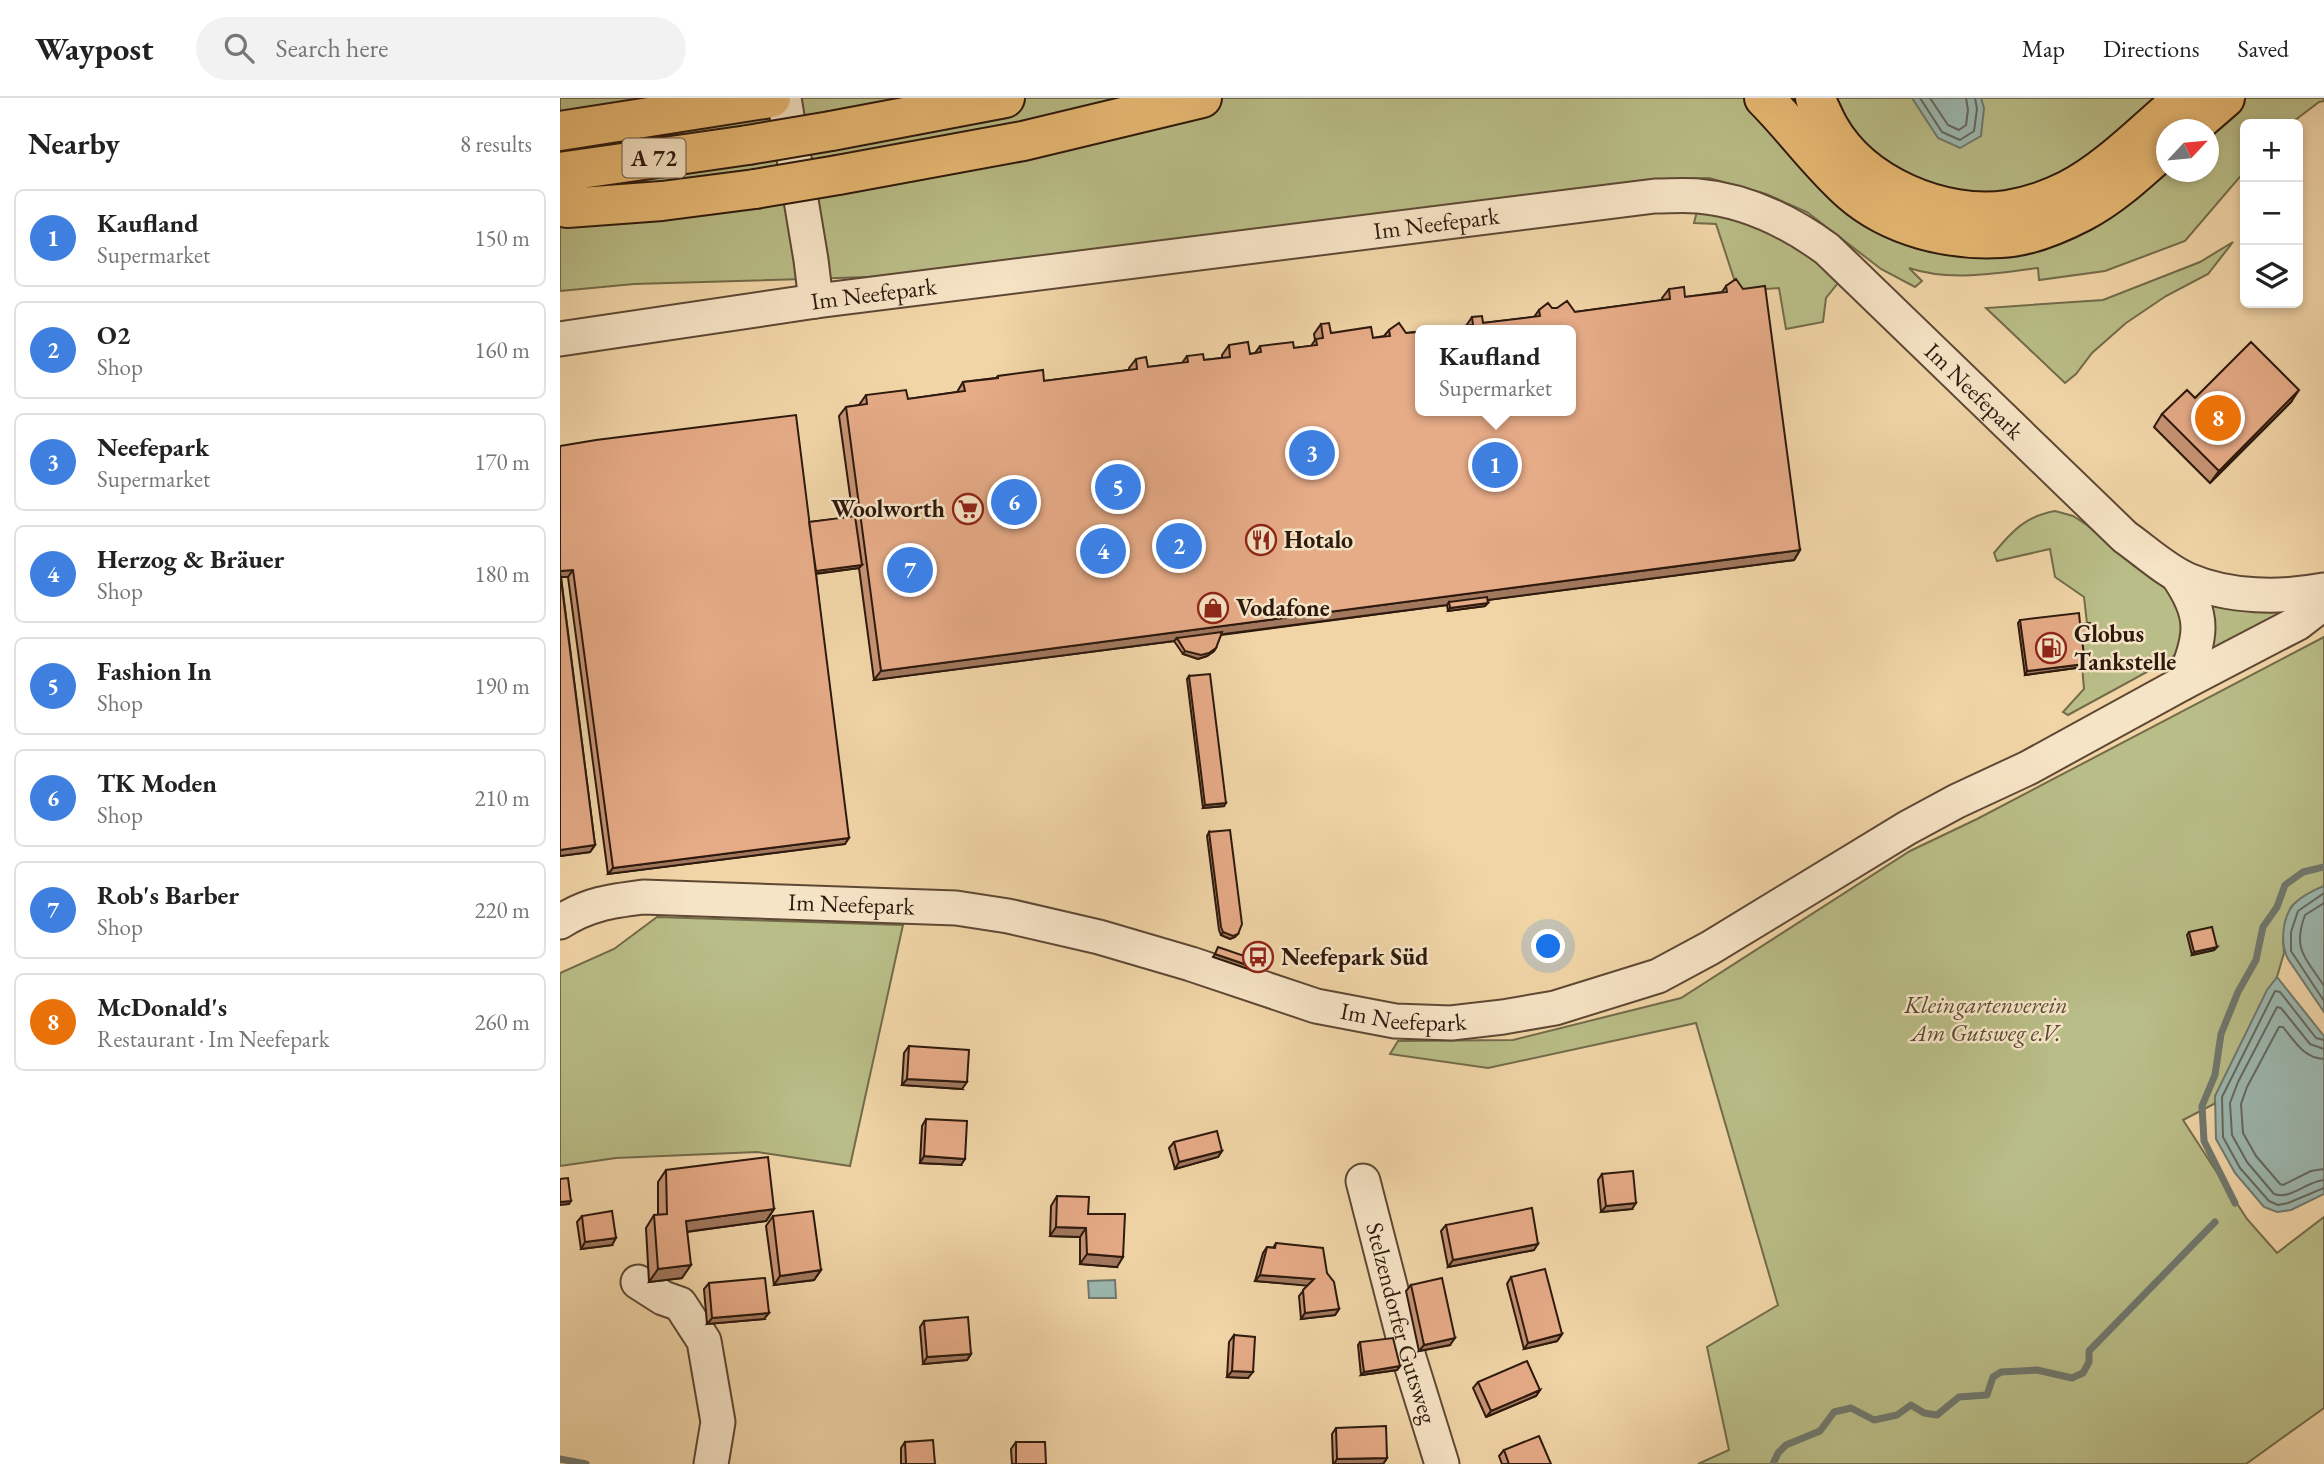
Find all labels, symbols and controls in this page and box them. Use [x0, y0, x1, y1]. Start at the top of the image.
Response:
search box [196, 17, 686, 80]
text: Waypost [35, 27, 154, 70]
icon: search [220, 29, 258, 67]
text: Search here [276, 31, 388, 65]
text: Map [2022, 33, 2065, 64]
text: Directions [2103, 33, 2200, 64]
text: Saved [2238, 33, 2289, 64]
north arrow [2156, 119, 2219, 182]
map controls [2240, 119, 2303, 308]
button: + [2240, 119, 2303, 182]
text: Nearby [28, 124, 120, 163]
text: 8 results [460, 129, 532, 159]
road number: A 72 [622, 138, 686, 178]
button: − [2240, 182, 2303, 245]
street label: Im Neefepark [1372, 200, 1502, 246]
text: Kaufland [97, 206, 199, 240]
text: 1 [47, 223, 59, 253]
text: 150 m [474, 223, 530, 253]
text: Supermarket [97, 240, 210, 270]
button: layers [2240, 245, 2303, 308]
street label: Im Neefepark [809, 270, 939, 317]
text: O2 [97, 318, 131, 352]
popup [1415, 325, 1576, 416]
text: 2 [47, 335, 59, 365]
text: 160 m [474, 335, 530, 365]
street label: Im Neefepark [1918, 336, 2031, 446]
text: Kaufland [1439, 339, 1541, 373]
text: Shop [97, 352, 143, 382]
text: Supermarket [1439, 373, 1552, 403]
pin: 8 [2195, 392, 2241, 444]
pin: 3 [1289, 427, 1335, 479]
text: Neefepark [97, 430, 209, 464]
pin: 1 [1472, 439, 1518, 491]
text: 3 [47, 447, 59, 477]
text: 170 m [474, 447, 530, 477]
pin: 5 [1095, 461, 1141, 513]
text: Supermarket [97, 464, 210, 494]
pin: 6 [991, 476, 1037, 528]
supermarket icon: Woolworth [951, 492, 985, 526]
place label: Woolworth [831, 493, 946, 524]
pin: 2 [1156, 520, 1202, 572]
restaurant icon: Hotalo [1244, 523, 1278, 557]
place label: Hotalo [1284, 524, 1353, 555]
pin: 4 [1080, 525, 1126, 577]
text: Herzog & Bräuer [97, 542, 284, 576]
pin: 7 [887, 544, 933, 596]
text: 4 [47, 559, 59, 589]
text: 180 m [474, 559, 530, 589]
text: Shop [97, 576, 143, 606]
shop icon: Vodafone [1196, 591, 1230, 625]
place label: Vodafone [1236, 592, 1330, 623]
place label: Globus Tankstelle [2074, 618, 2176, 677]
fuel station icon: Globus Tankstelle [2034, 631, 2068, 665]
text: Fashion In [97, 654, 212, 688]
text: 5 [47, 671, 59, 701]
text: 190 m [474, 671, 530, 701]
text: Shop [97, 688, 143, 718]
text: TK Moden [97, 766, 217, 800]
text: 6 [47, 783, 59, 813]
text: 210 m [474, 783, 530, 813]
text: Shop [97, 800, 143, 830]
text: Rob's Barber [97, 878, 239, 912]
street label: Im Neefepark [788, 886, 916, 922]
text: 7 [47, 895, 59, 925]
text: 220 m [474, 895, 530, 925]
text: Shop [97, 912, 143, 942]
your location [1531, 929, 1565, 963]
bus stop icon: Neefepark Süd [1241, 940, 1275, 974]
place label: Neefepark Süd [1281, 941, 1429, 972]
park label: Kleingartenverein Am Gutsweg e.V. [1903, 989, 2068, 1048]
text: McDonald's [97, 990, 227, 1024]
street label: Im Neefepark [1338, 995, 1469, 1038]
text: 8 [47, 1007, 59, 1037]
text: 260 m [474, 1007, 530, 1037]
text: Restaurant · Im Neefepark [97, 1024, 329, 1054]
street label: Stelzendorfer Gutsweg [1359, 1219, 1445, 1428]

